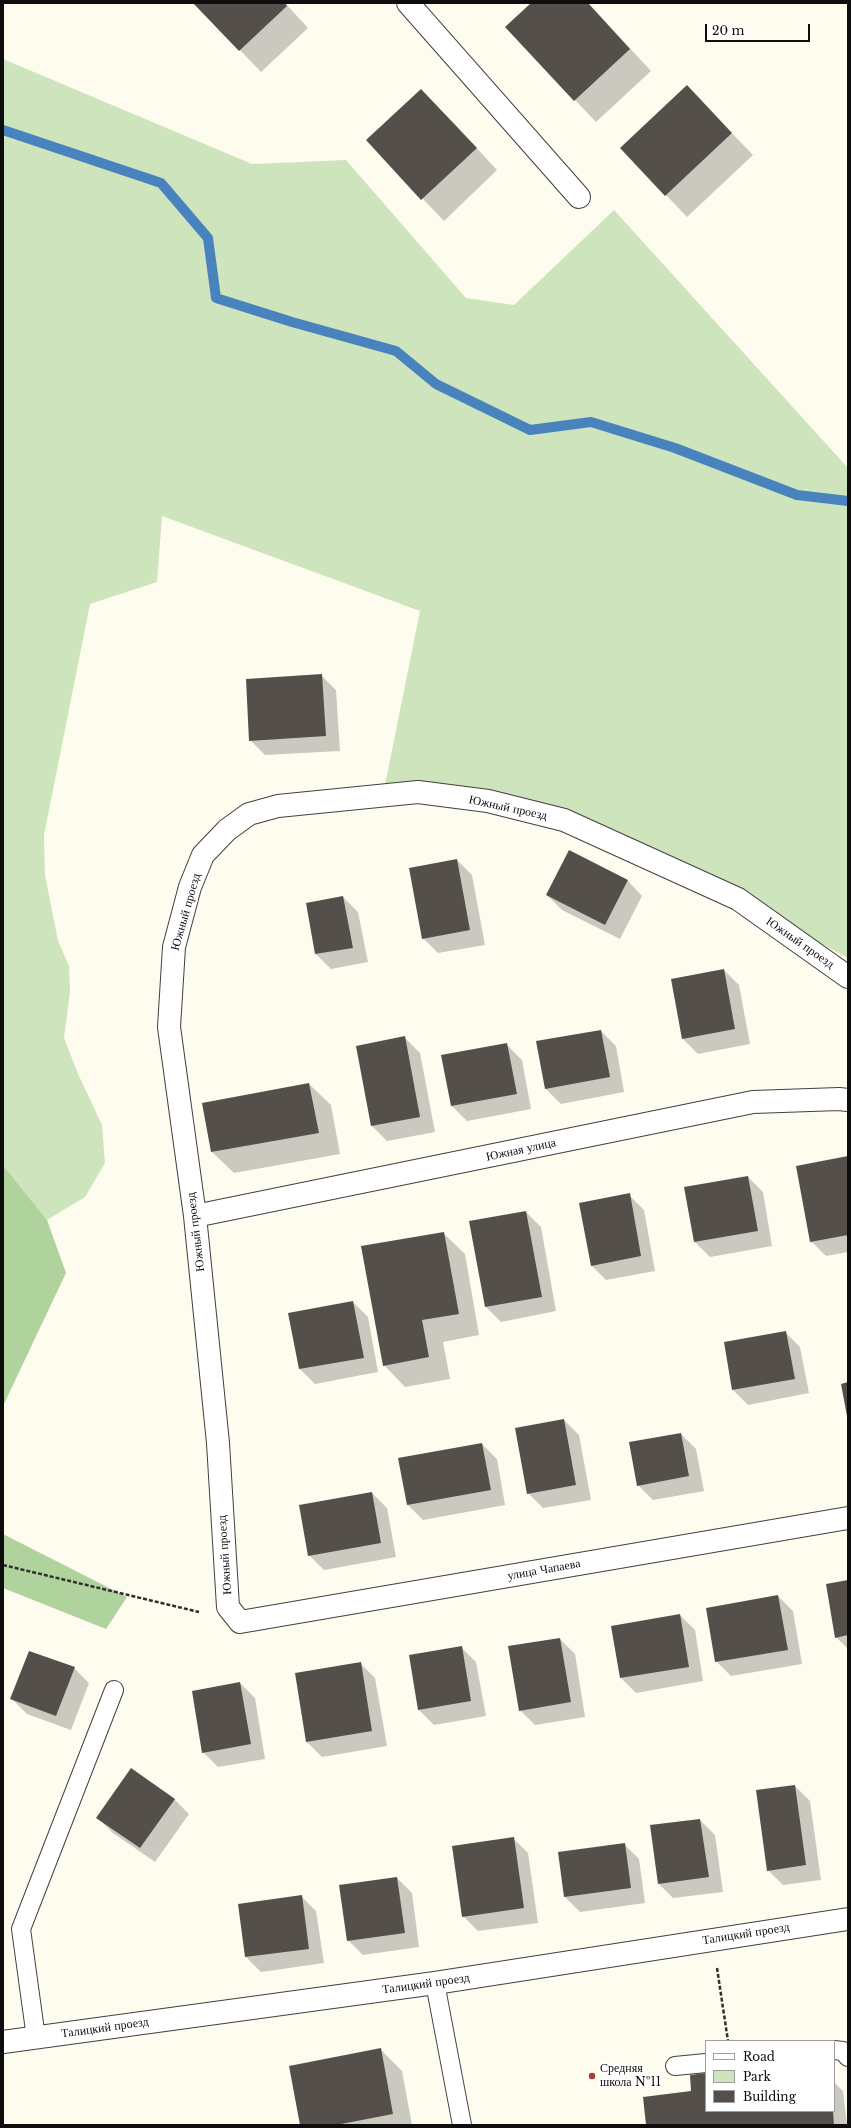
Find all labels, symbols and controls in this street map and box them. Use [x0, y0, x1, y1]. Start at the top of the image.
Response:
scale bar [707, 16, 812, 42]
text: 20 m [712, 23, 744, 38]
street label: Южный проезд [467, 793, 549, 823]
street label: Южный проезд [168, 872, 204, 952]
street label: Южный проезд [763, 914, 837, 972]
street label: Южная улица [485, 1136, 557, 1164]
street label: Южный проезд [184, 1192, 208, 1272]
street label: Южный проезд [215, 1515, 235, 1595]
street label: улица Чапаева [506, 1556, 582, 1584]
street label: Талицкий проезд [701, 1920, 791, 1948]
street label: Талицкий проезд [381, 1971, 471, 1997]
street label: Талицкий проезд [60, 2015, 150, 2041]
legend [705, 2040, 835, 2112]
text: Road [743, 2049, 775, 2064]
place label: Средняя школа №11 [600, 2062, 661, 2090]
text: Park [743, 2069, 771, 2084]
marker: Средняя школа №11 [587, 2071, 597, 2081]
text: Building [743, 2089, 796, 2104]

